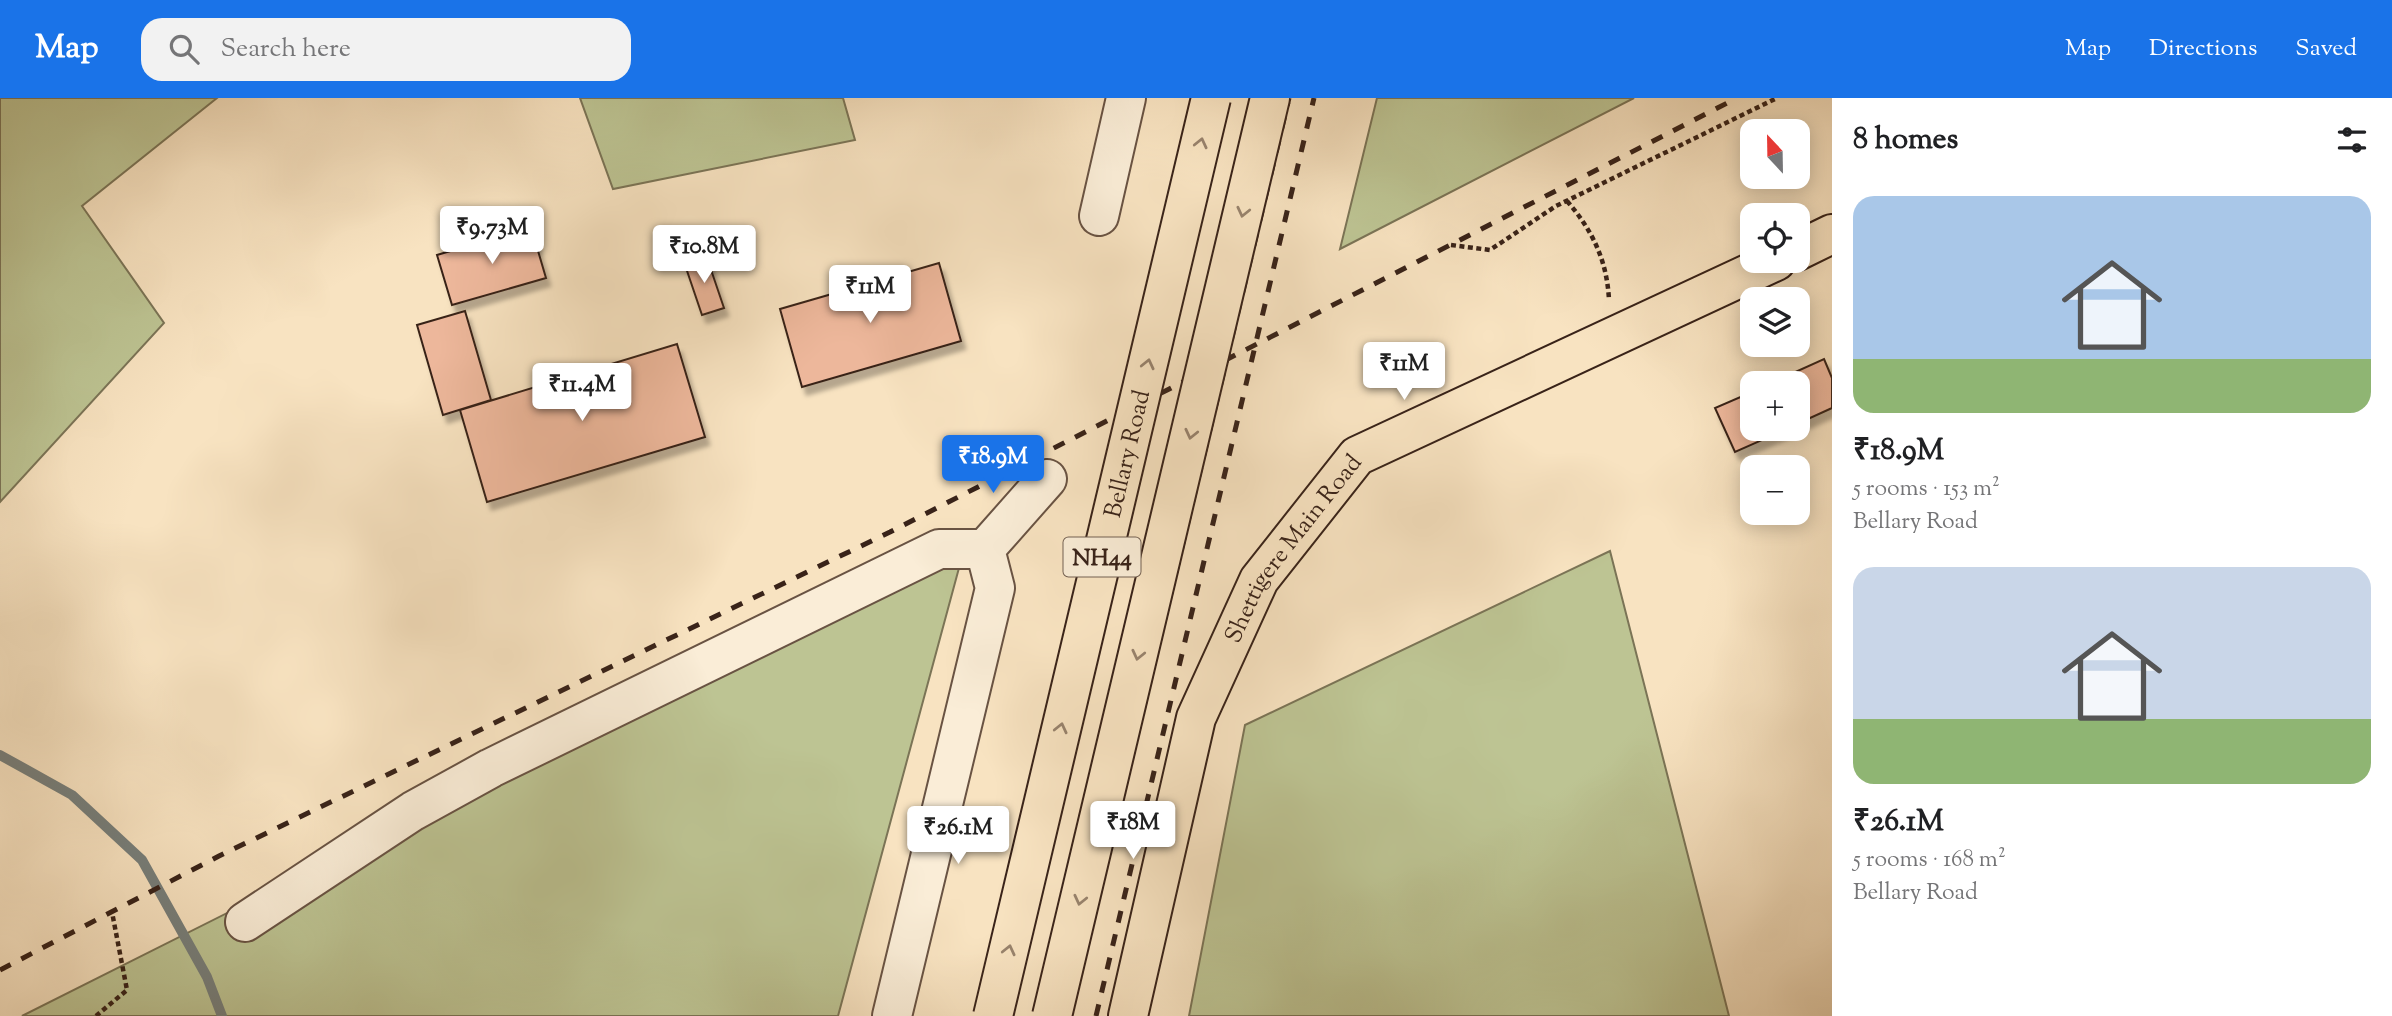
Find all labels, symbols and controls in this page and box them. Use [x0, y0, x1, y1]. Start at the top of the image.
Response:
search box [141, 18, 631, 81]
text: Map [35, 25, 99, 73]
icon: search [165, 30, 203, 68]
text: Search here [221, 31, 351, 68]
text: Map [2065, 32, 2111, 66]
text: Directions [2149, 32, 2257, 66]
text: Saved [2295, 32, 2357, 66]
north arrow [1740, 119, 1810, 189]
map controls [1740, 119, 1810, 525]
text: 8 homes [1853, 119, 1958, 162]
icon: filters [2333, 121, 2371, 159]
one-way arrow [1193, 137, 1207, 149]
button: locate [1740, 203, 1810, 273]
pin: ₹9.73M [435, 206, 549, 266]
one-way arrow [1237, 206, 1252, 218]
text: ₹9.73M [456, 212, 528, 245]
pin: ₹10.8M [647, 226, 761, 285]
text: ₹10.8M [669, 231, 739, 264]
icon: home [2049, 242, 2175, 368]
pin: ₹11M [829, 266, 911, 325]
text: ₹11M [845, 271, 895, 304]
button: layers [1740, 287, 1810, 357]
pin: ₹11M [1363, 342, 1445, 402]
text: ₹11M [1379, 348, 1429, 381]
one-way arrow [1140, 358, 1154, 370]
pin: ₹11.4M [525, 364, 639, 423]
text: ₹11.4M [548, 369, 616, 402]
button: + [1740, 371, 1810, 441]
street label: Bellary Road [1097, 386, 1160, 521]
one-way arrow [1185, 427, 1199, 439]
text: ₹18.9M [1853, 430, 1944, 473]
pin: ₹18.9M [936, 436, 1050, 495]
text: ₹18.9M [958, 441, 1028, 474]
street label: Shettigere Main Road [1217, 448, 1371, 649]
button: − [1740, 455, 1810, 525]
text: 5 rooms · 153 m² [1853, 473, 2000, 506]
text: Bellary Road [1853, 506, 1978, 539]
road number: NH44 [1064, 538, 1140, 576]
icon: home [2049, 613, 2175, 739]
one-way arrow [1132, 649, 1147, 661]
one-way arrow [1053, 722, 1067, 734]
text: ₹26.1M [1853, 801, 1944, 844]
pin: ₹18M [1092, 802, 1174, 861]
pin: ₹26.1M [901, 806, 1015, 866]
text: ₹18M [1106, 807, 1160, 840]
text: ₹26.1M [923, 812, 993, 845]
text: 5 rooms · 168 m² [1853, 844, 2006, 877]
text: Bellary Road [1853, 877, 1978, 910]
one-way arrow [1074, 894, 1088, 906]
one-way arrow [1000, 944, 1015, 956]

